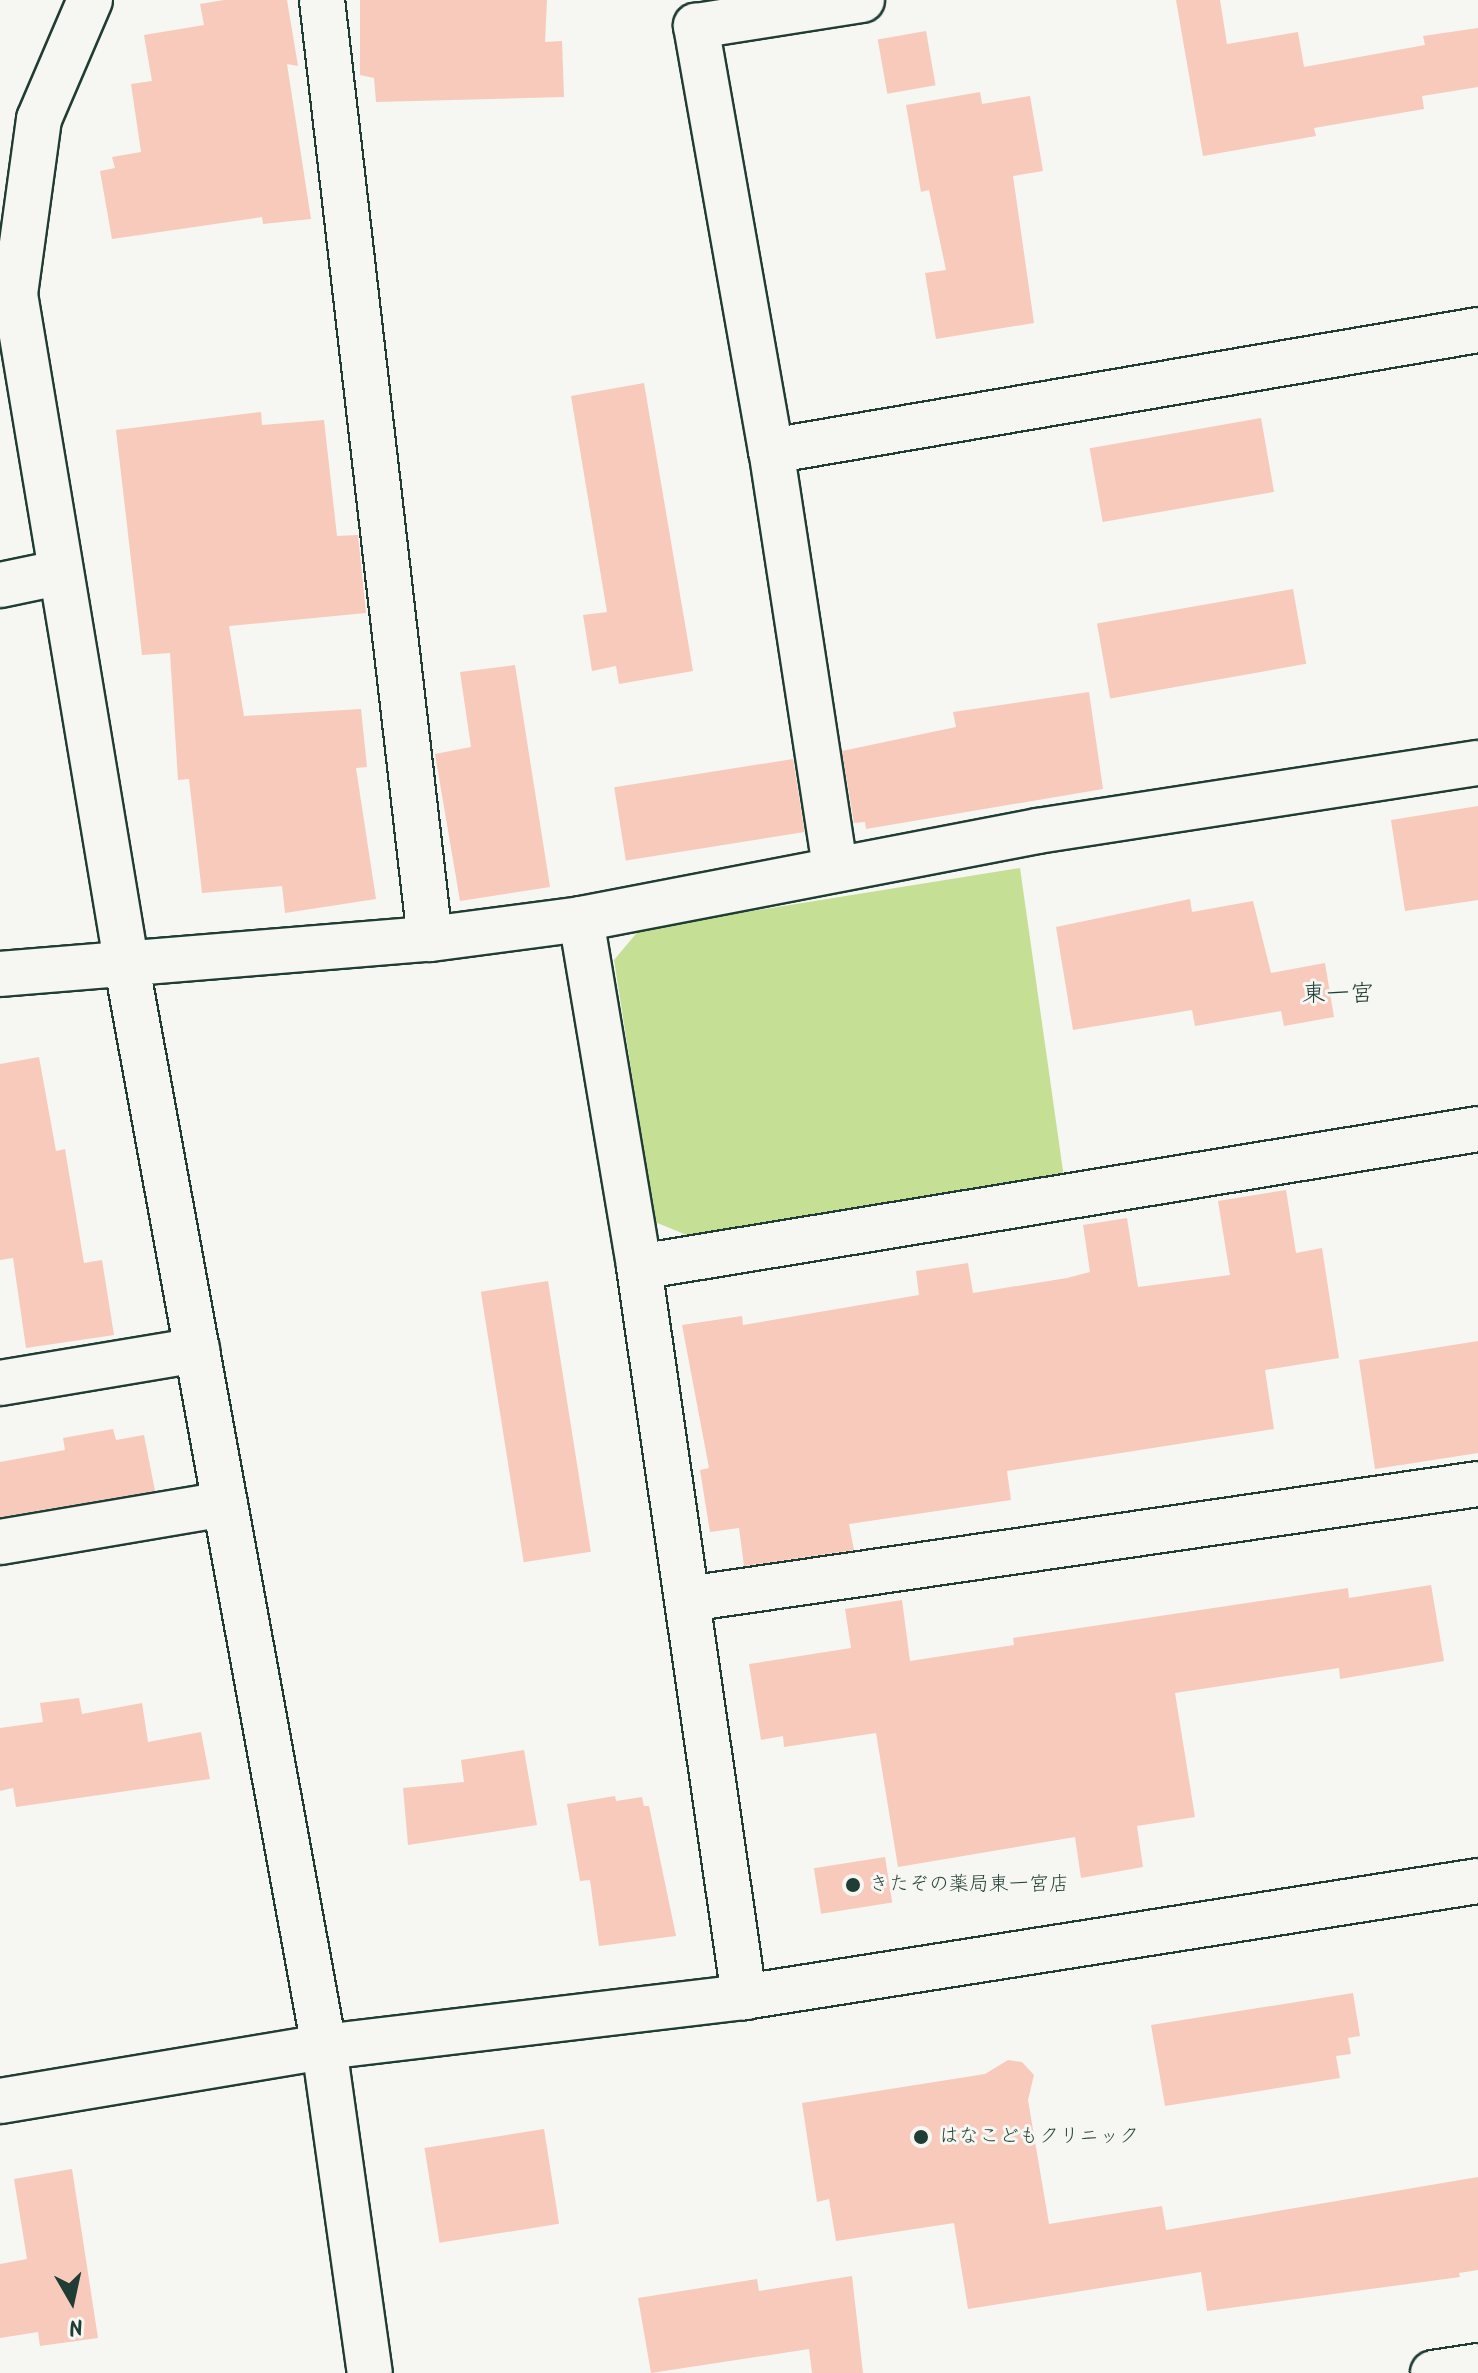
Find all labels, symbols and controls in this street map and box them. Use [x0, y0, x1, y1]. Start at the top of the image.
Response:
district label: 東一宮 [1302, 981, 1374, 1009]
place label: きたぞの薬局東一宮店 [869, 1873, 1069, 1897]
marker: きたぞの薬局東一宮店 [844, 1876, 862, 1894]
place label: はなこどもクリニック [939, 2125, 1139, 2149]
marker: はなこどもクリニック [910, 2126, 932, 2148]
north arrow [32, 2261, 112, 2341]
text: N [66, 2307, 85, 2344]

